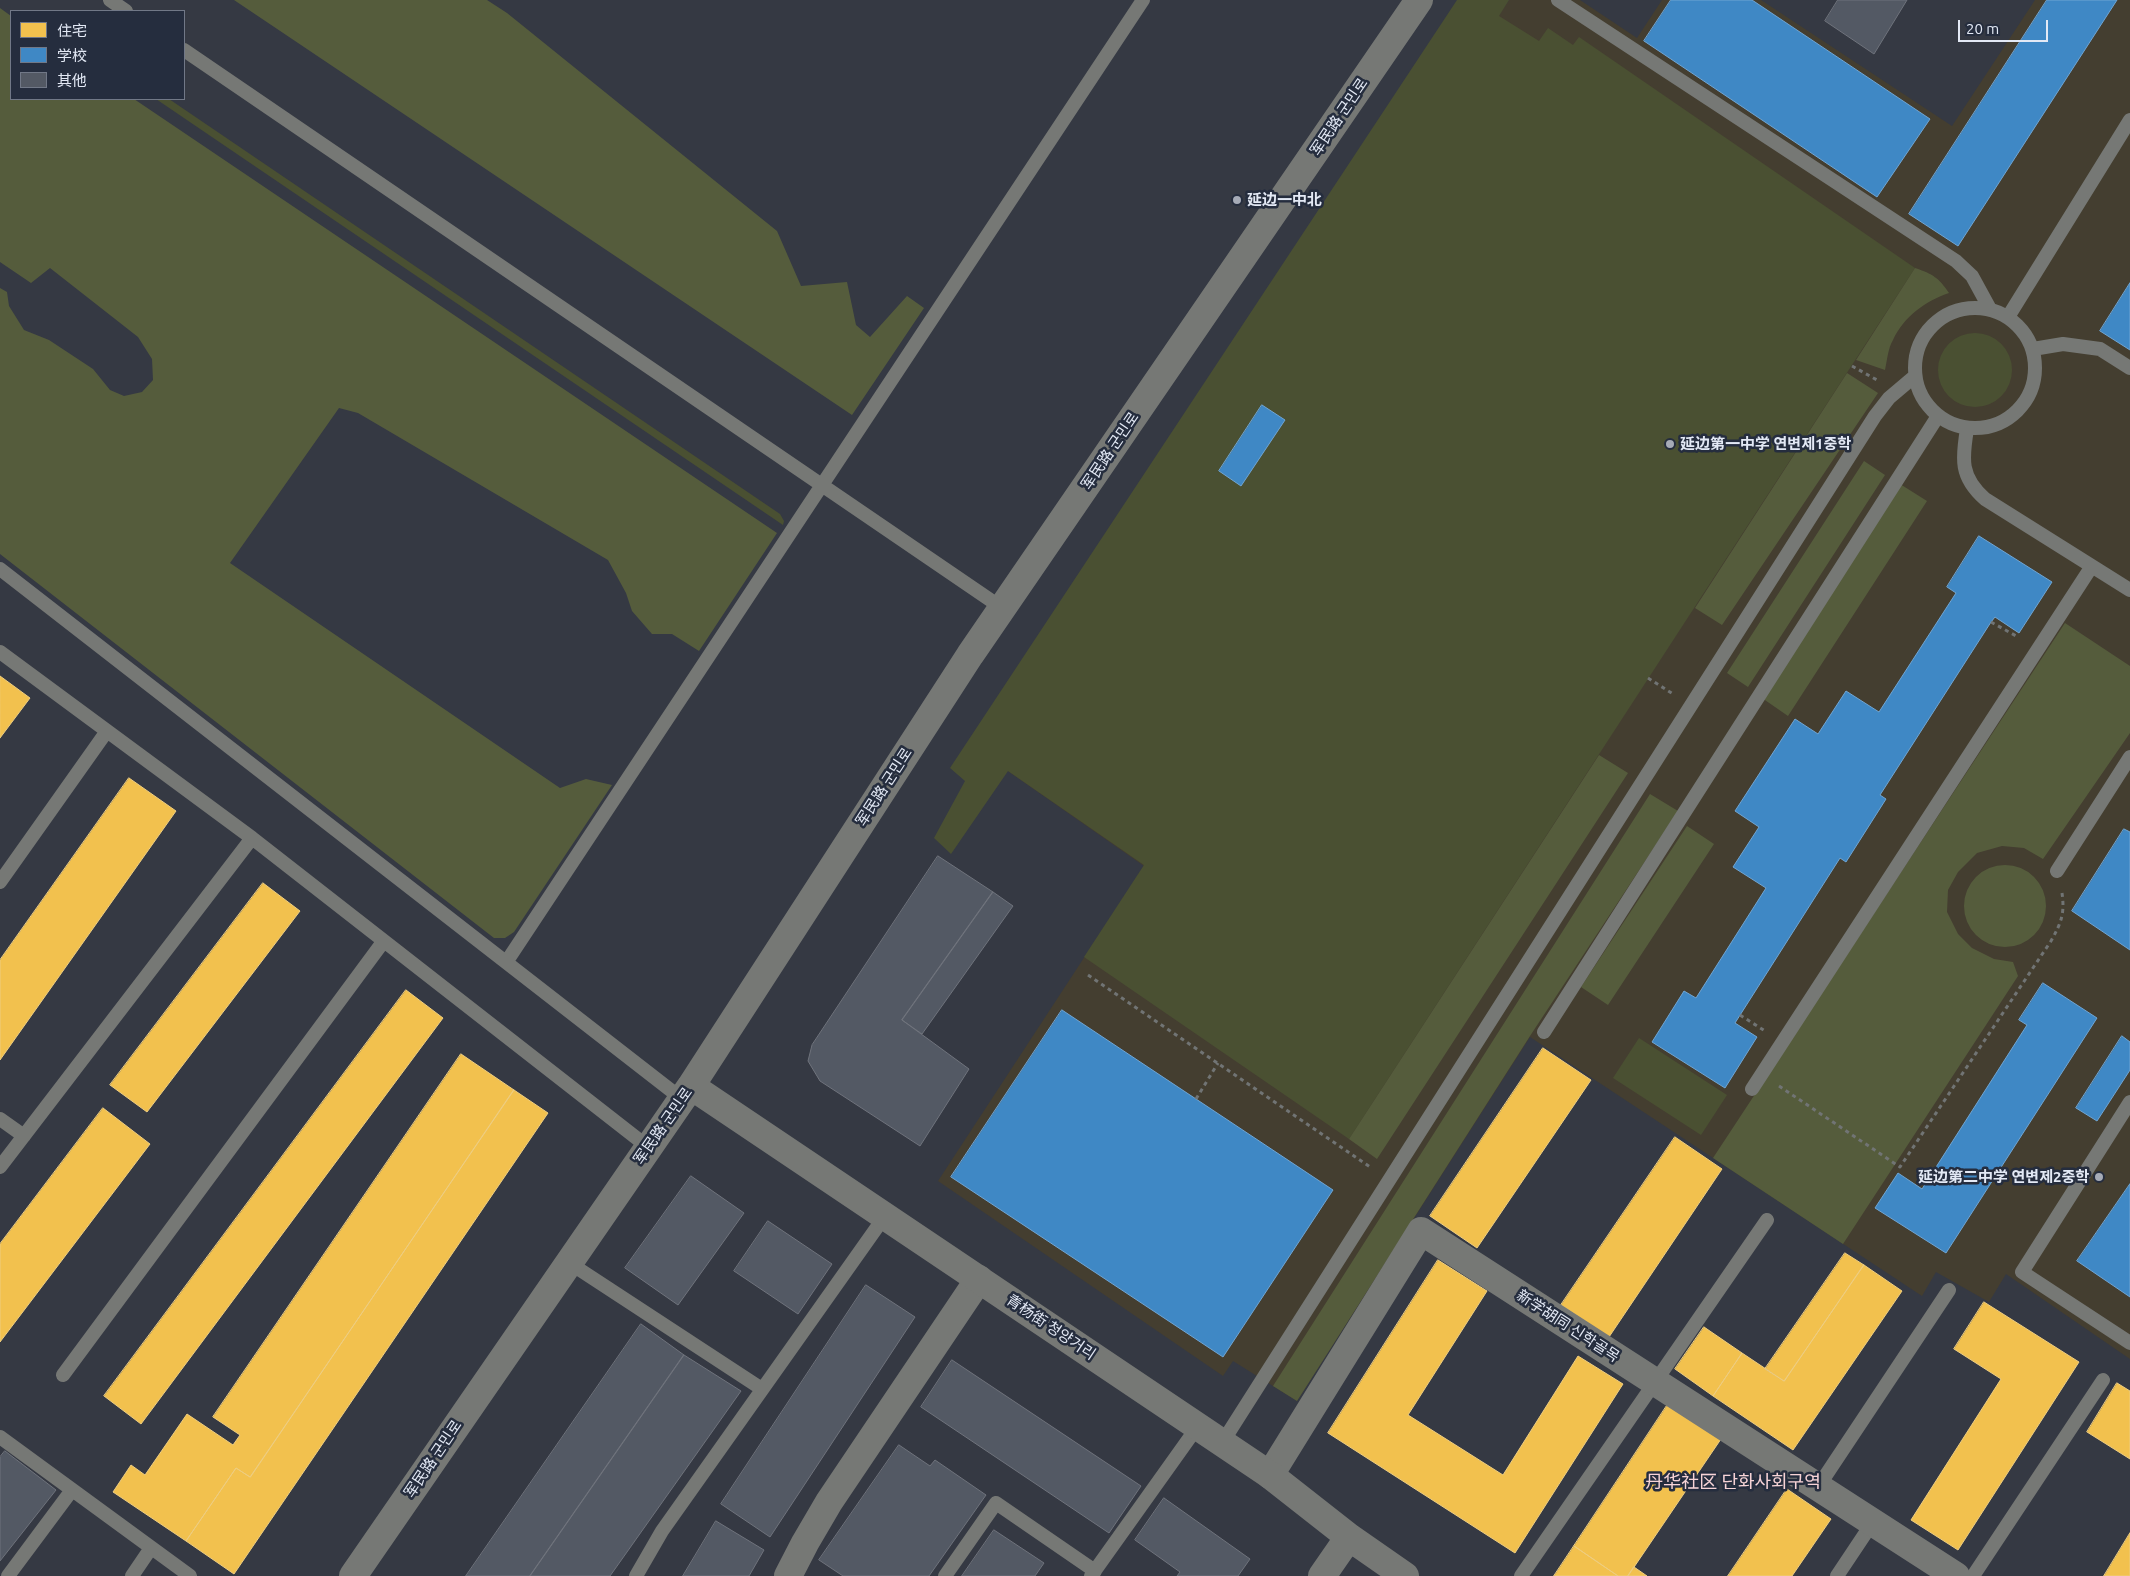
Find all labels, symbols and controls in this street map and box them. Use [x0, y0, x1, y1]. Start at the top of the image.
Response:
legend [10, 10, 185, 100]
scale bar [1960, 10, 2050, 42]
text: 20 m [1966, 20, 1999, 37]
text: 住宅 [57, 22, 87, 39]
text: 学校 [57, 47, 87, 64]
text: 其他 [57, 72, 87, 89]
street label: 军民路 군민로 [1306, 75, 1372, 159]
place label: 延边一中北 [1247, 191, 1322, 209]
marker: 延边一中北 [1231, 194, 1243, 206]
street label: 军民路 군민로 [1077, 409, 1143, 493]
place label: 延边第一中学 연변제1중학 [1680, 435, 1851, 453]
marker: 延边第一中学 연변제1중학 [1664, 438, 1676, 450]
street label: 军民路 군민로 [852, 744, 916, 830]
street label: 军民路 군민로 [630, 1084, 696, 1168]
place label: 延边第二中学 연변제2중학 [1918, 1168, 2089, 1186]
marker: 延边第二中学 연변제2중학 [2093, 1171, 2105, 1183]
street label: 新学胡同 신학골목 [1513, 1286, 1623, 1366]
street label: 青杨街 청양거리 [1003, 1291, 1099, 1363]
street label: 军民路 군민로 [400, 1417, 466, 1501]
district label: 丹华社区 단화사회구역 [1645, 1471, 1821, 1493]

